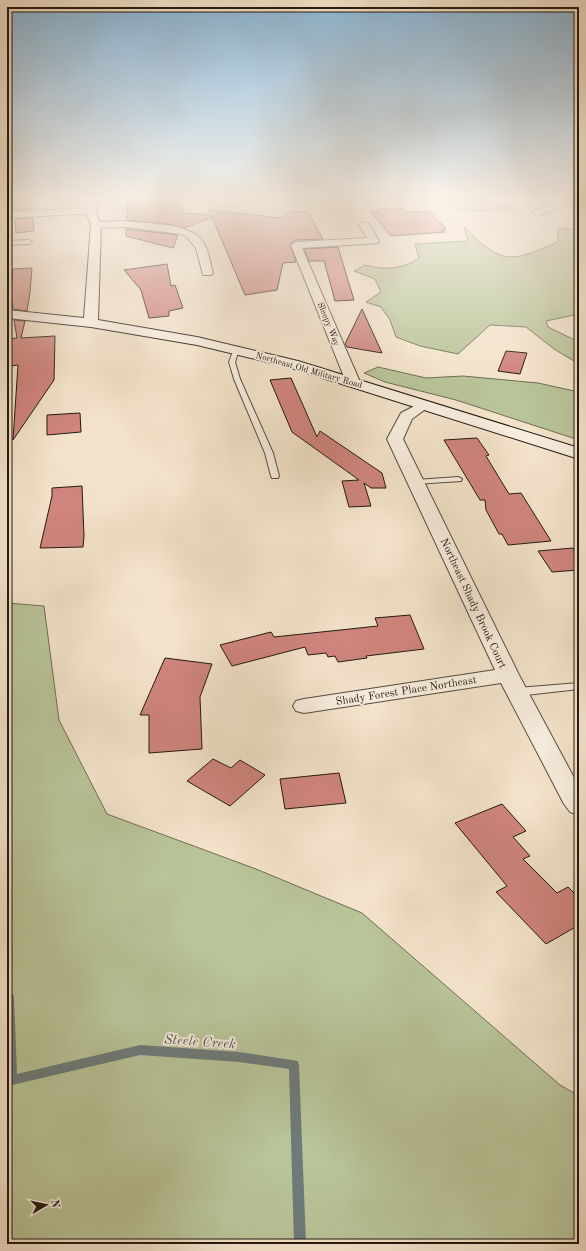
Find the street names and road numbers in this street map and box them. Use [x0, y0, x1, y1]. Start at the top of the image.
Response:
street label: Sleepy Way [316, 301, 341, 348]
street label: Northeast Old Military Road [254, 351, 364, 390]
street label: Northeast Shady Brook Court [438, 537, 508, 671]
street label: Shady Forest Place Northeast [335, 675, 478, 708]

